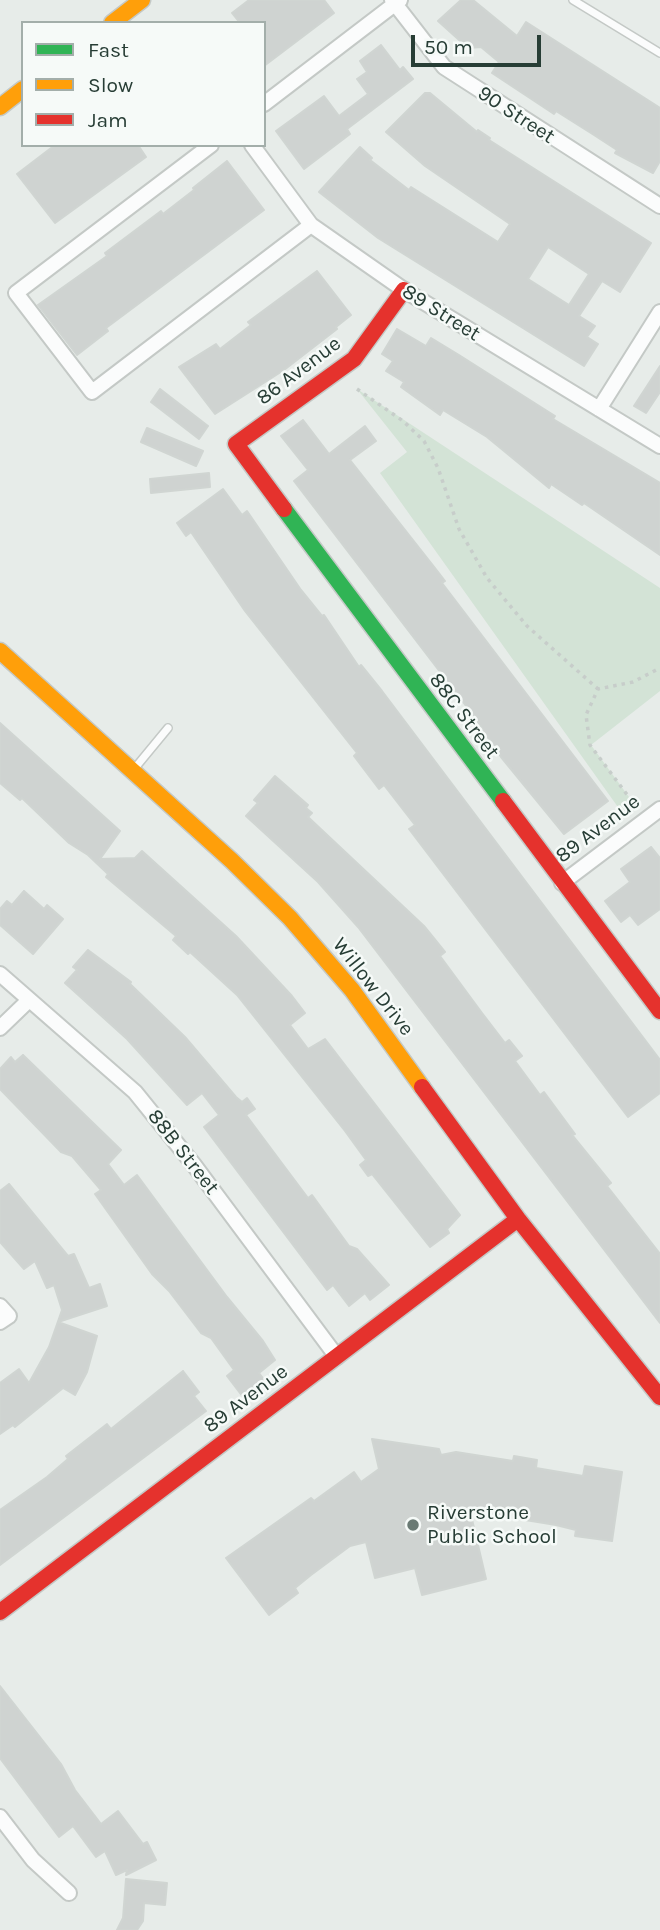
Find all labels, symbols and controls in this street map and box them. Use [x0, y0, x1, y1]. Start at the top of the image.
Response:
legend [21, 21, 266, 147]
scale bar [415, 21, 544, 65]
text: 50 m [424, 35, 473, 59]
text: Fast [88, 38, 129, 62]
text: Slow [88, 73, 133, 97]
street label: 90 Street [473, 81, 559, 149]
text: Jam [88, 108, 128, 132]
street label: 89 Street [397, 279, 485, 347]
street label: 86 Avenue [252, 331, 346, 411]
street label: 88C Street [423, 668, 505, 764]
street label: 89 Avenue [551, 789, 645, 869]
street label: Willow Drive [327, 933, 419, 1041]
street label: 88B Street [142, 1104, 224, 1200]
street label: 89 Avenue [199, 1359, 293, 1439]
place label: Riverstone Public School [427, 1500, 557, 1550]
marker: Riverstone Public School [405, 1517, 421, 1533]

